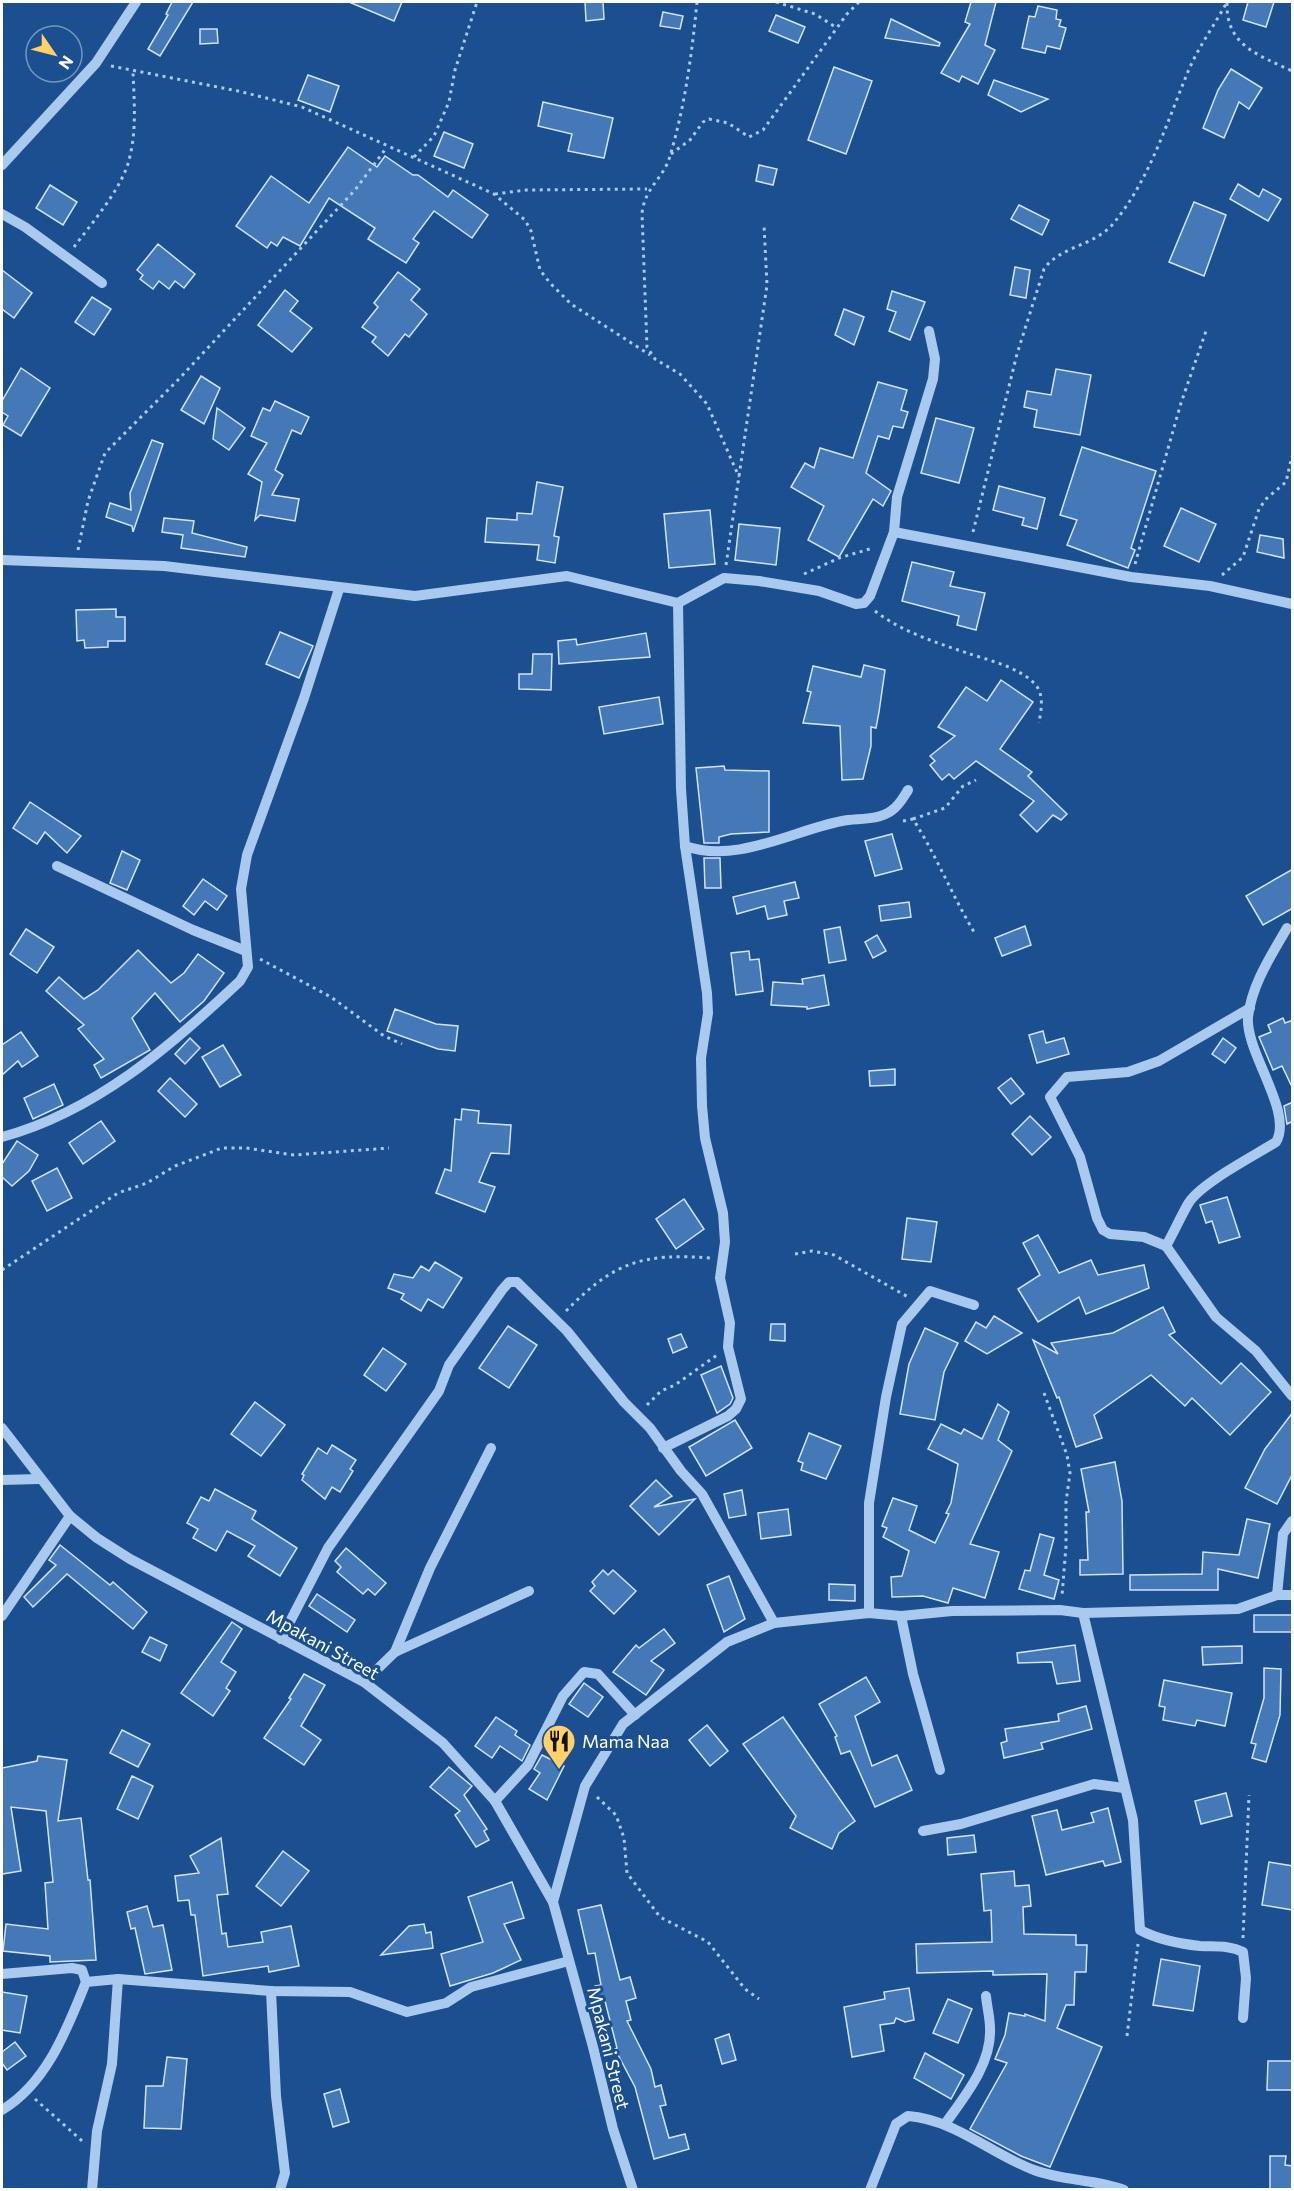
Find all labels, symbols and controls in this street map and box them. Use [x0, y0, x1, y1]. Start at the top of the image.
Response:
north arrow [24, 24, 84, 84]
text: N [55, 53, 78, 73]
street label: Mpakani Street [263, 1604, 383, 1684]
restaurant icon: Mama Naa [541, 1723, 577, 1770]
place label: Mama Naa [582, 1730, 669, 1752]
street label: Mpakani Street [583, 1984, 635, 2112]

